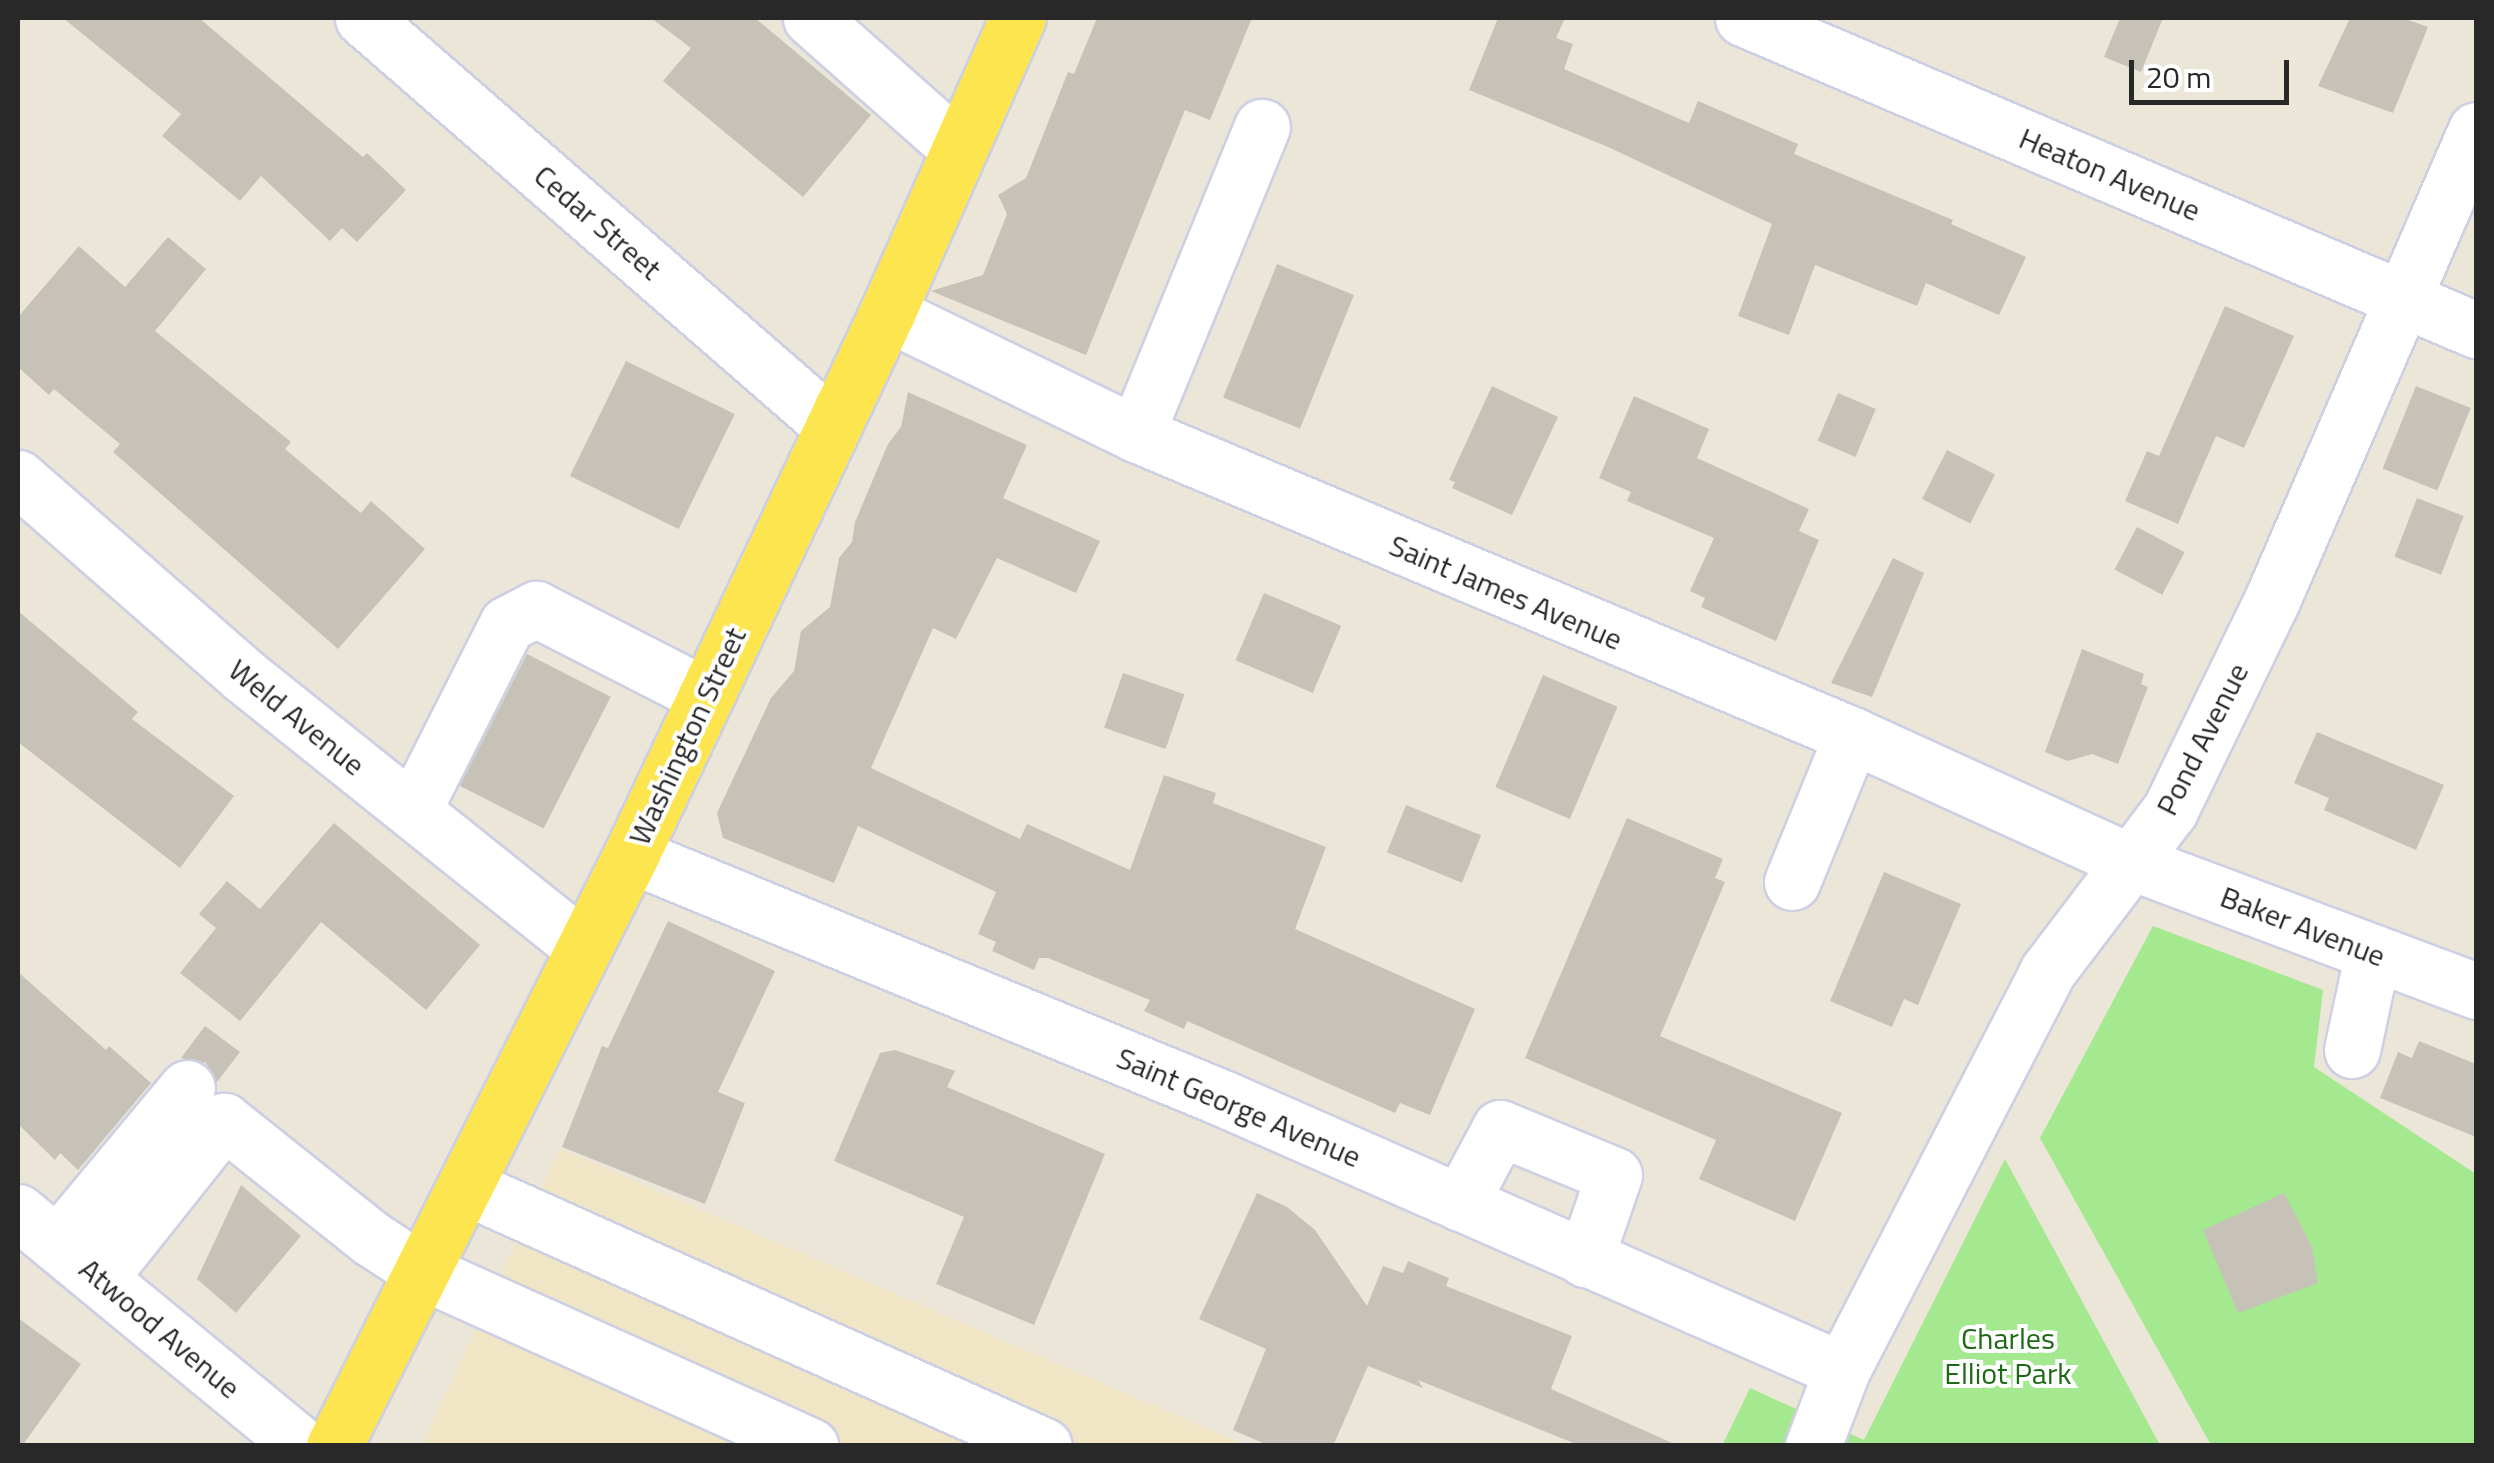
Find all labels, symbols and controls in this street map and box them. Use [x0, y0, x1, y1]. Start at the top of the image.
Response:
scale bar [2134, 40, 2294, 102]
text: 20 m [2146, 54, 2211, 100]
street label: Heaton Avenue [2014, 120, 2206, 228]
street label: Cedar Street [527, 157, 669, 287]
street label: Saint James Avenue [1384, 527, 1628, 657]
street label: Washington Street [621, 622, 753, 850]
street label: Weld Avenue [222, 651, 372, 783]
street label: Pond Avenue [2148, 657, 2256, 821]
street label: Baker Avenue [2216, 878, 2390, 974]
street label: Saint George Avenue [1112, 1039, 1366, 1175]
street label: Atwood Avenue [72, 1250, 248, 1406]
park label: Charles Elliot Park [1944, 1320, 2072, 1390]

